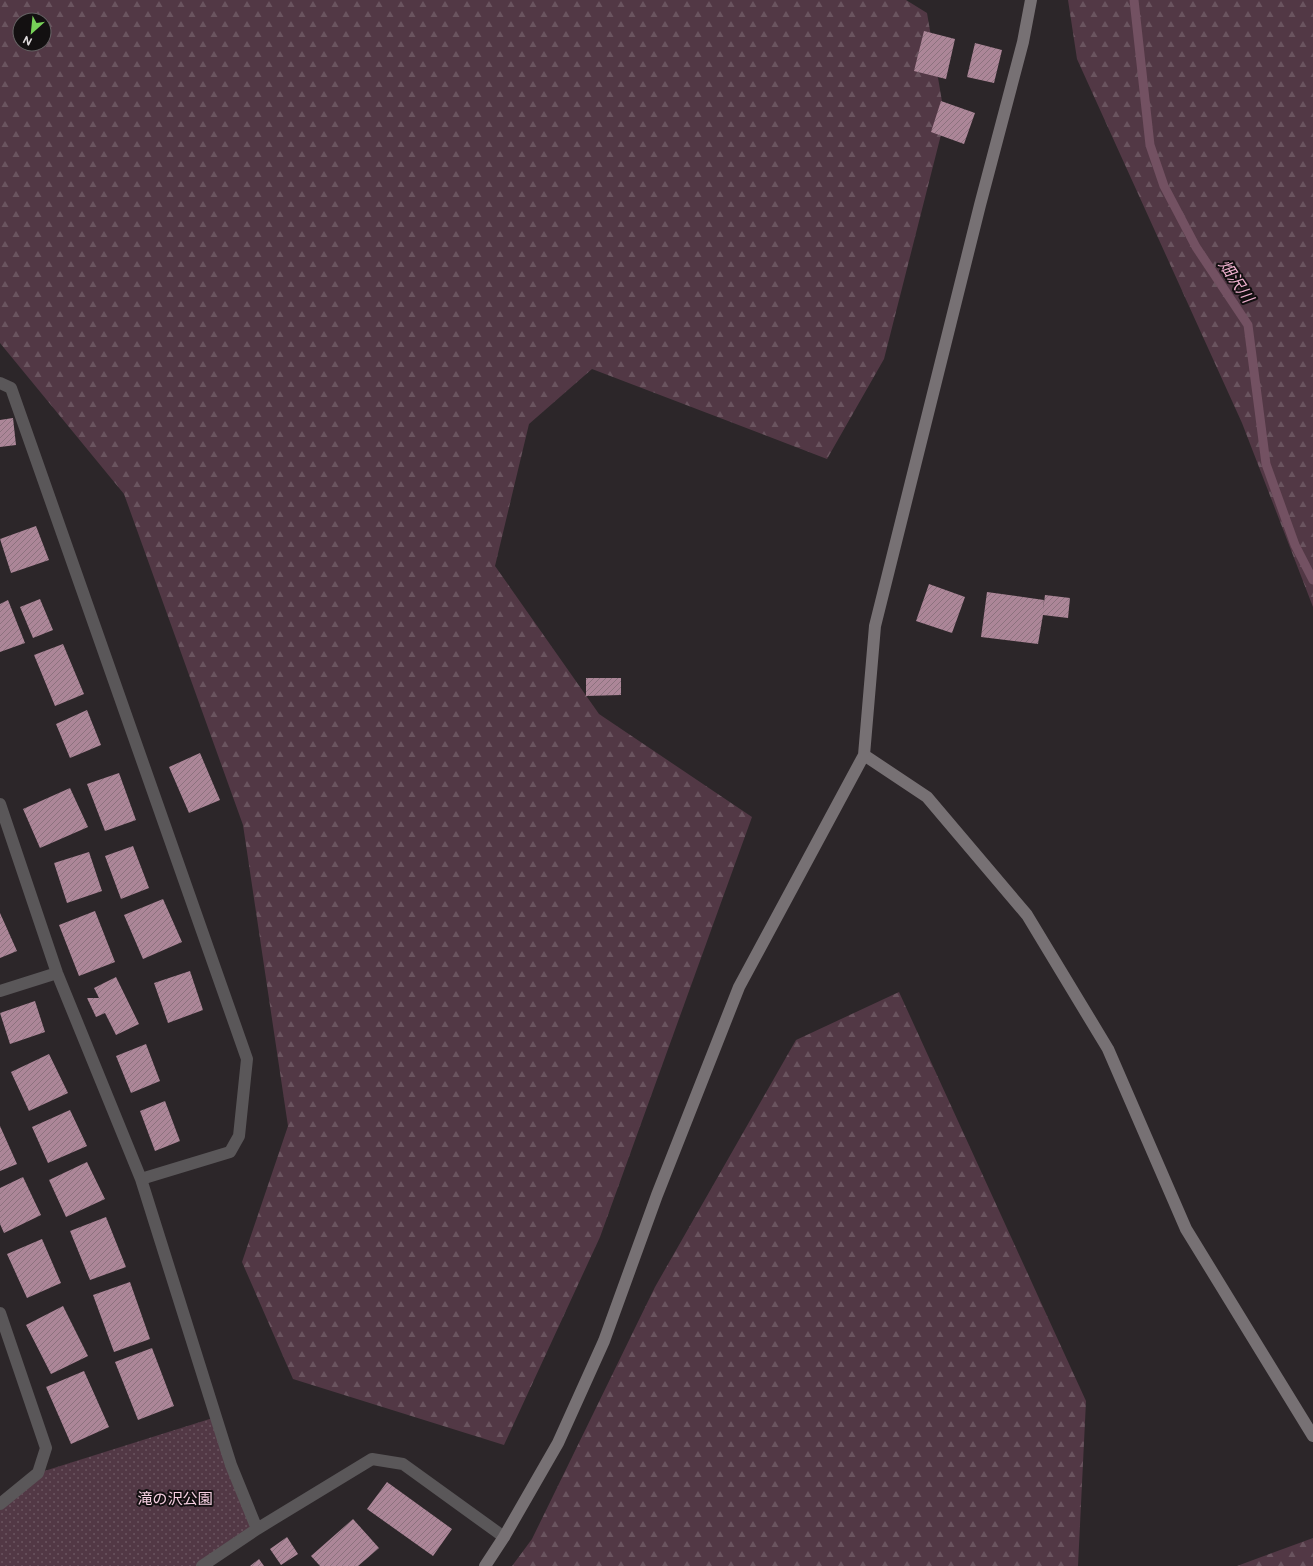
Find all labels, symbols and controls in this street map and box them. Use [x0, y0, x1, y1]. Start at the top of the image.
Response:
north arrow [12, 12, 52, 52]
text: N [21, 33, 34, 48]
water label: 畑沢川 [1215, 256, 1258, 308]
park label: 滝の沢公園 [137, 1490, 213, 1508]

